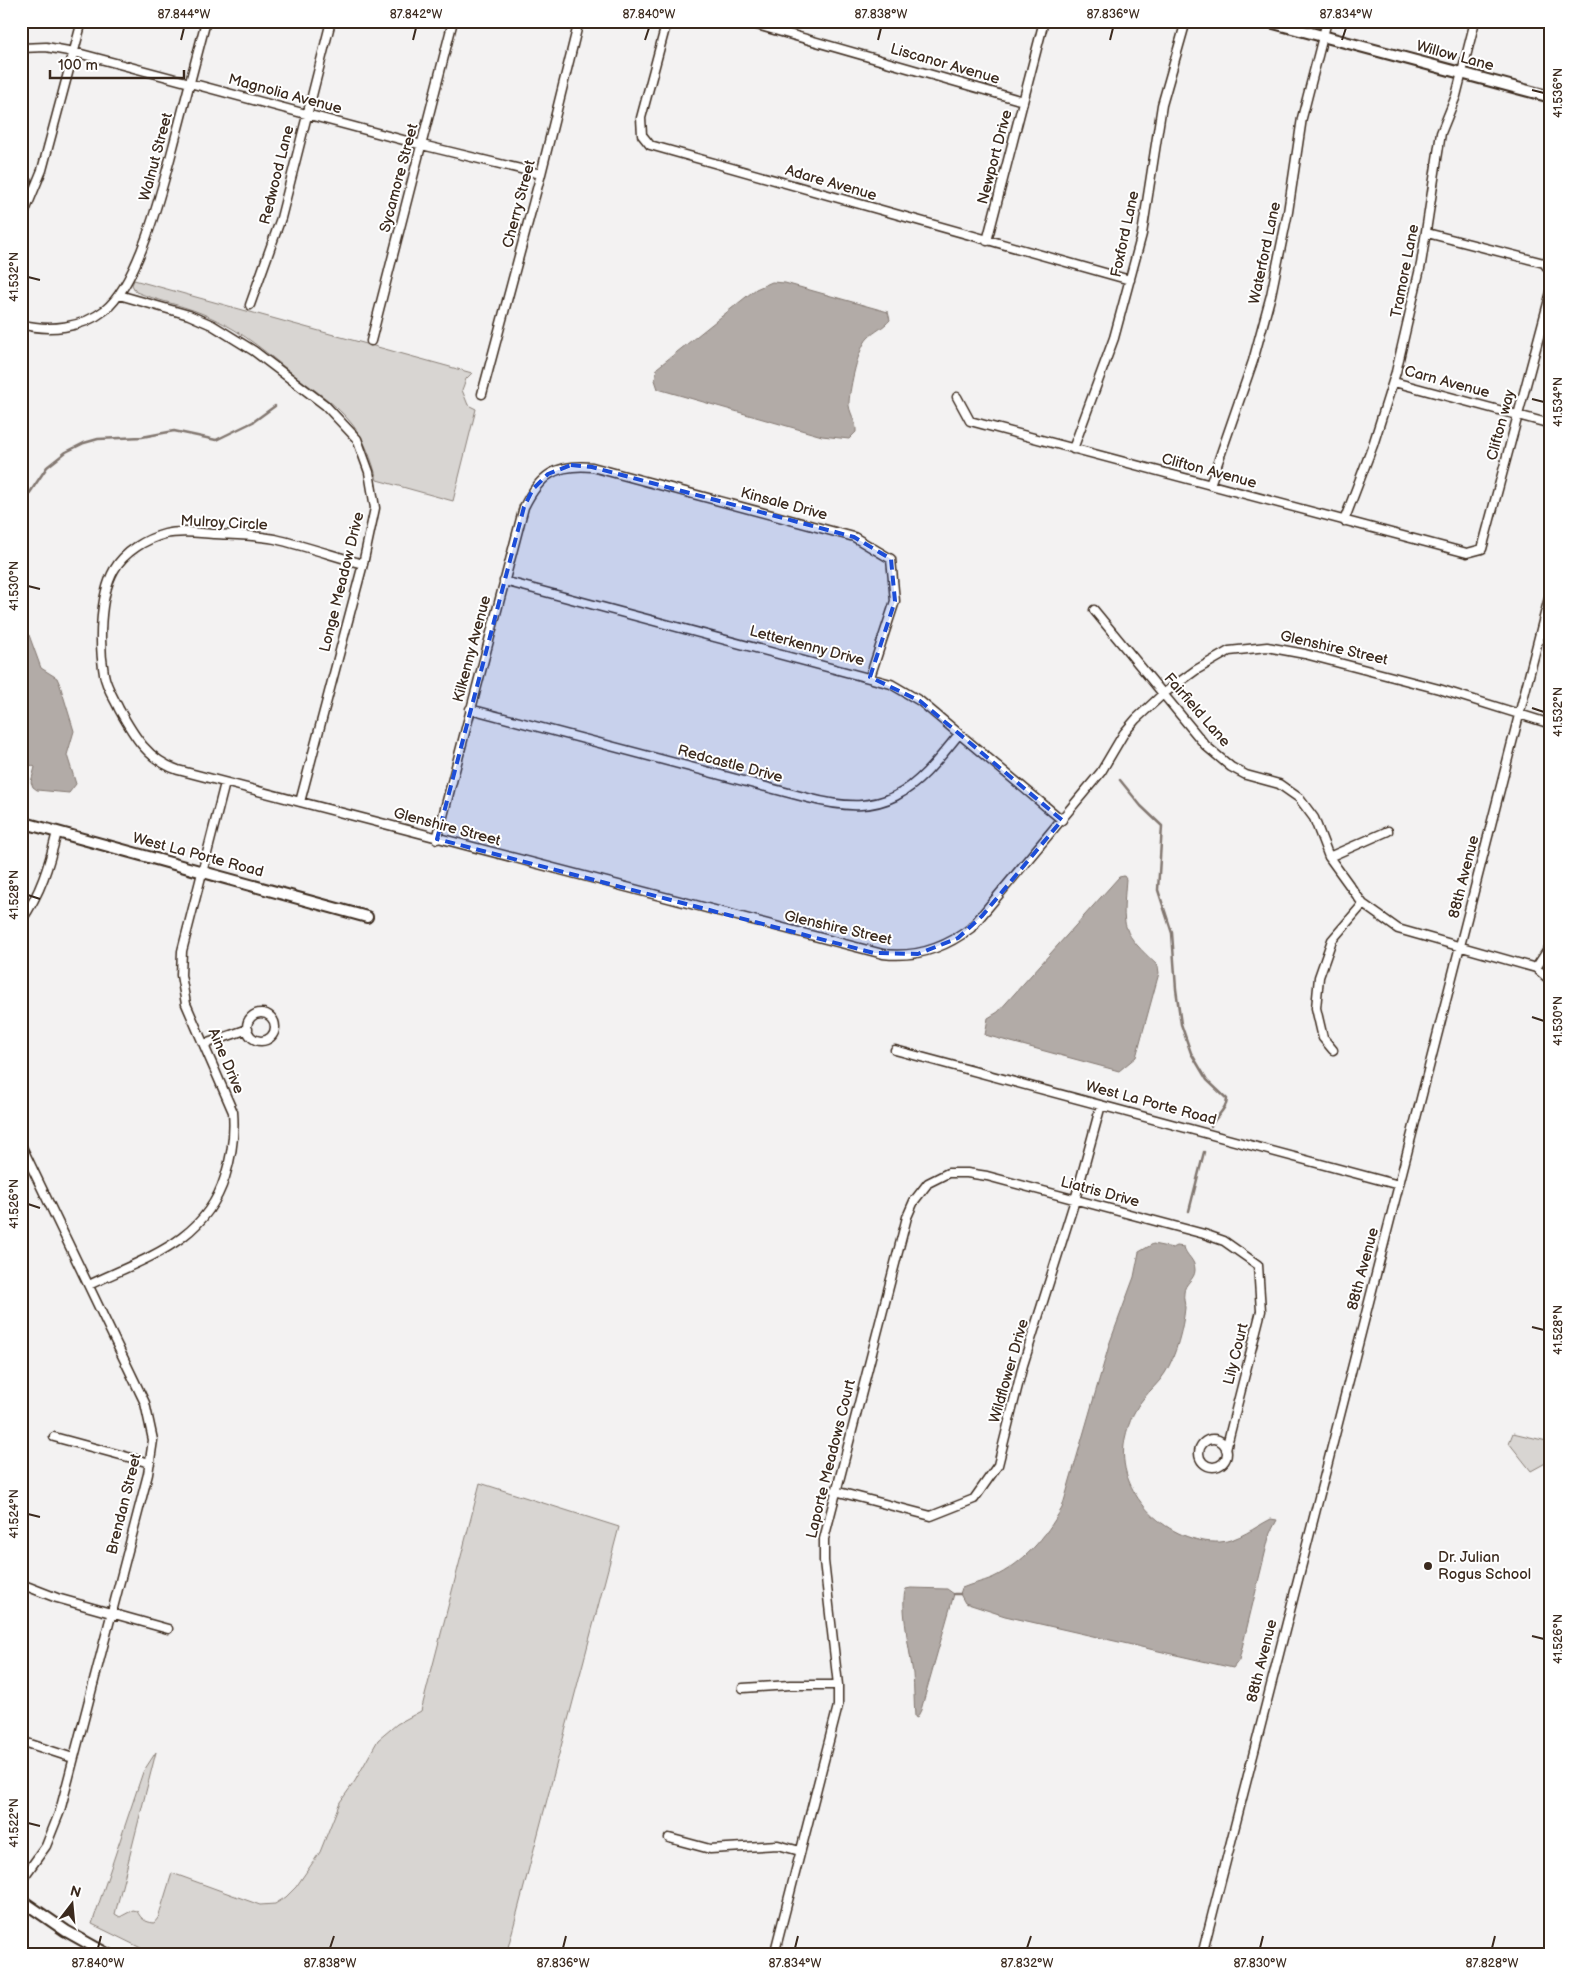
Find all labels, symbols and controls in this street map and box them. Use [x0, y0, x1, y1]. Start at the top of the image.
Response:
text: 87.844°W [158, 7, 210, 22]
text: 87.842°W [390, 7, 442, 22]
text: 87.840°W [622, 7, 676, 22]
text: 87.838°W [854, 7, 908, 22]
text: 87.836°W [1086, 7, 1140, 22]
text: 87.834°W [1320, 7, 1373, 22]
street label: Willow Lane [1414, 37, 1496, 76]
street label: Liscanor Avenue [888, 39, 1002, 89]
scale bar [50, 48, 184, 80]
text: 100 m [58, 56, 98, 75]
text: 41.536°N [1551, 68, 1566, 118]
street label: Magnolia Avenue [226, 70, 344, 118]
street label: Newport Drive [973, 108, 1017, 206]
street label: Walnut Street [135, 110, 177, 203]
street label: Sycamore Street [375, 121, 423, 234]
street label: Redwood Lane [256, 123, 298, 226]
street label: Cherry Street [498, 158, 540, 250]
street label: Adare Avenue [783, 161, 879, 205]
street label: Foxford Lane [1107, 189, 1143, 279]
street label: Waterford Lane [1245, 200, 1285, 306]
street label: Tramore Lane [1387, 223, 1423, 319]
text: 41.532°N [7, 252, 22, 302]
street label: Carn Avenue [1402, 362, 1492, 403]
text: 41.534°N [1551, 377, 1566, 427]
street label: Clifton way [1482, 387, 1520, 463]
street label: Clifton Avenue [1159, 449, 1259, 493]
street label: Kinsale Drive [739, 483, 830, 525]
street label: Longe Meadow Drive [315, 510, 369, 654]
street label: Mulroy Circle [180, 511, 268, 535]
text: 41.530°N [7, 561, 22, 611]
street label: Kilkenny Avenue [449, 593, 495, 704]
street label: Letterkenny Drive [747, 622, 867, 670]
street label: Glenshire Street [1278, 626, 1390, 670]
street label: Fairfield Lane [1160, 669, 1234, 751]
text: 41.532°N [1551, 687, 1566, 737]
street label: Redcastle Drive [675, 741, 785, 787]
street label: Glenshire Street [391, 804, 503, 851]
street label: West La Porte Road [130, 828, 266, 882]
street label: 88th Avenue [1445, 833, 1483, 920]
text: 41.528°N [7, 870, 22, 920]
street label: Glenshire Street [782, 906, 894, 950]
text: 41.530°N [1551, 996, 1566, 1046]
street label: Aine Drive [204, 1025, 248, 1097]
street label: West La Porte Road [1083, 1076, 1219, 1130]
street label: Liatris Drive [1058, 1172, 1142, 1212]
text: 41.526°N [7, 1179, 22, 1229]
street label: 88th Avenue [1343, 1225, 1383, 1312]
text: 41.528°N [1551, 1305, 1566, 1355]
street label: Wildflower Drive [985, 1317, 1033, 1425]
street label: Lily Court [1219, 1321, 1253, 1387]
street label: Laporte Meadows Court [802, 1377, 860, 1540]
street label: Brendan Street [102, 1451, 146, 1556]
text: 41.524°N [7, 1489, 22, 1539]
place label: Dr. Julian Rogus School [1438, 1548, 1531, 1584]
marker: Dr. Julian Rogus School [1422, 1560, 1434, 1572]
text: 41.526°N [1551, 1614, 1566, 1664]
street label: 88th Avenue [1243, 1617, 1281, 1704]
text: 41.522°N [7, 1798, 22, 1848]
north arrow [48, 1878, 98, 1928]
text: N [68, 1882, 83, 1902]
text: 87.840°W [71, 1956, 125, 1971]
text: 87.838°W [303, 1956, 357, 1971]
text: 87.836°W [536, 1956, 590, 1971]
text: 87.834°W [769, 1956, 822, 1971]
text: 87.832°W [1001, 1956, 1053, 1971]
text: 87.830°W [1233, 1956, 1287, 1971]
text: 87.828°W [1466, 1956, 1518, 1971]

